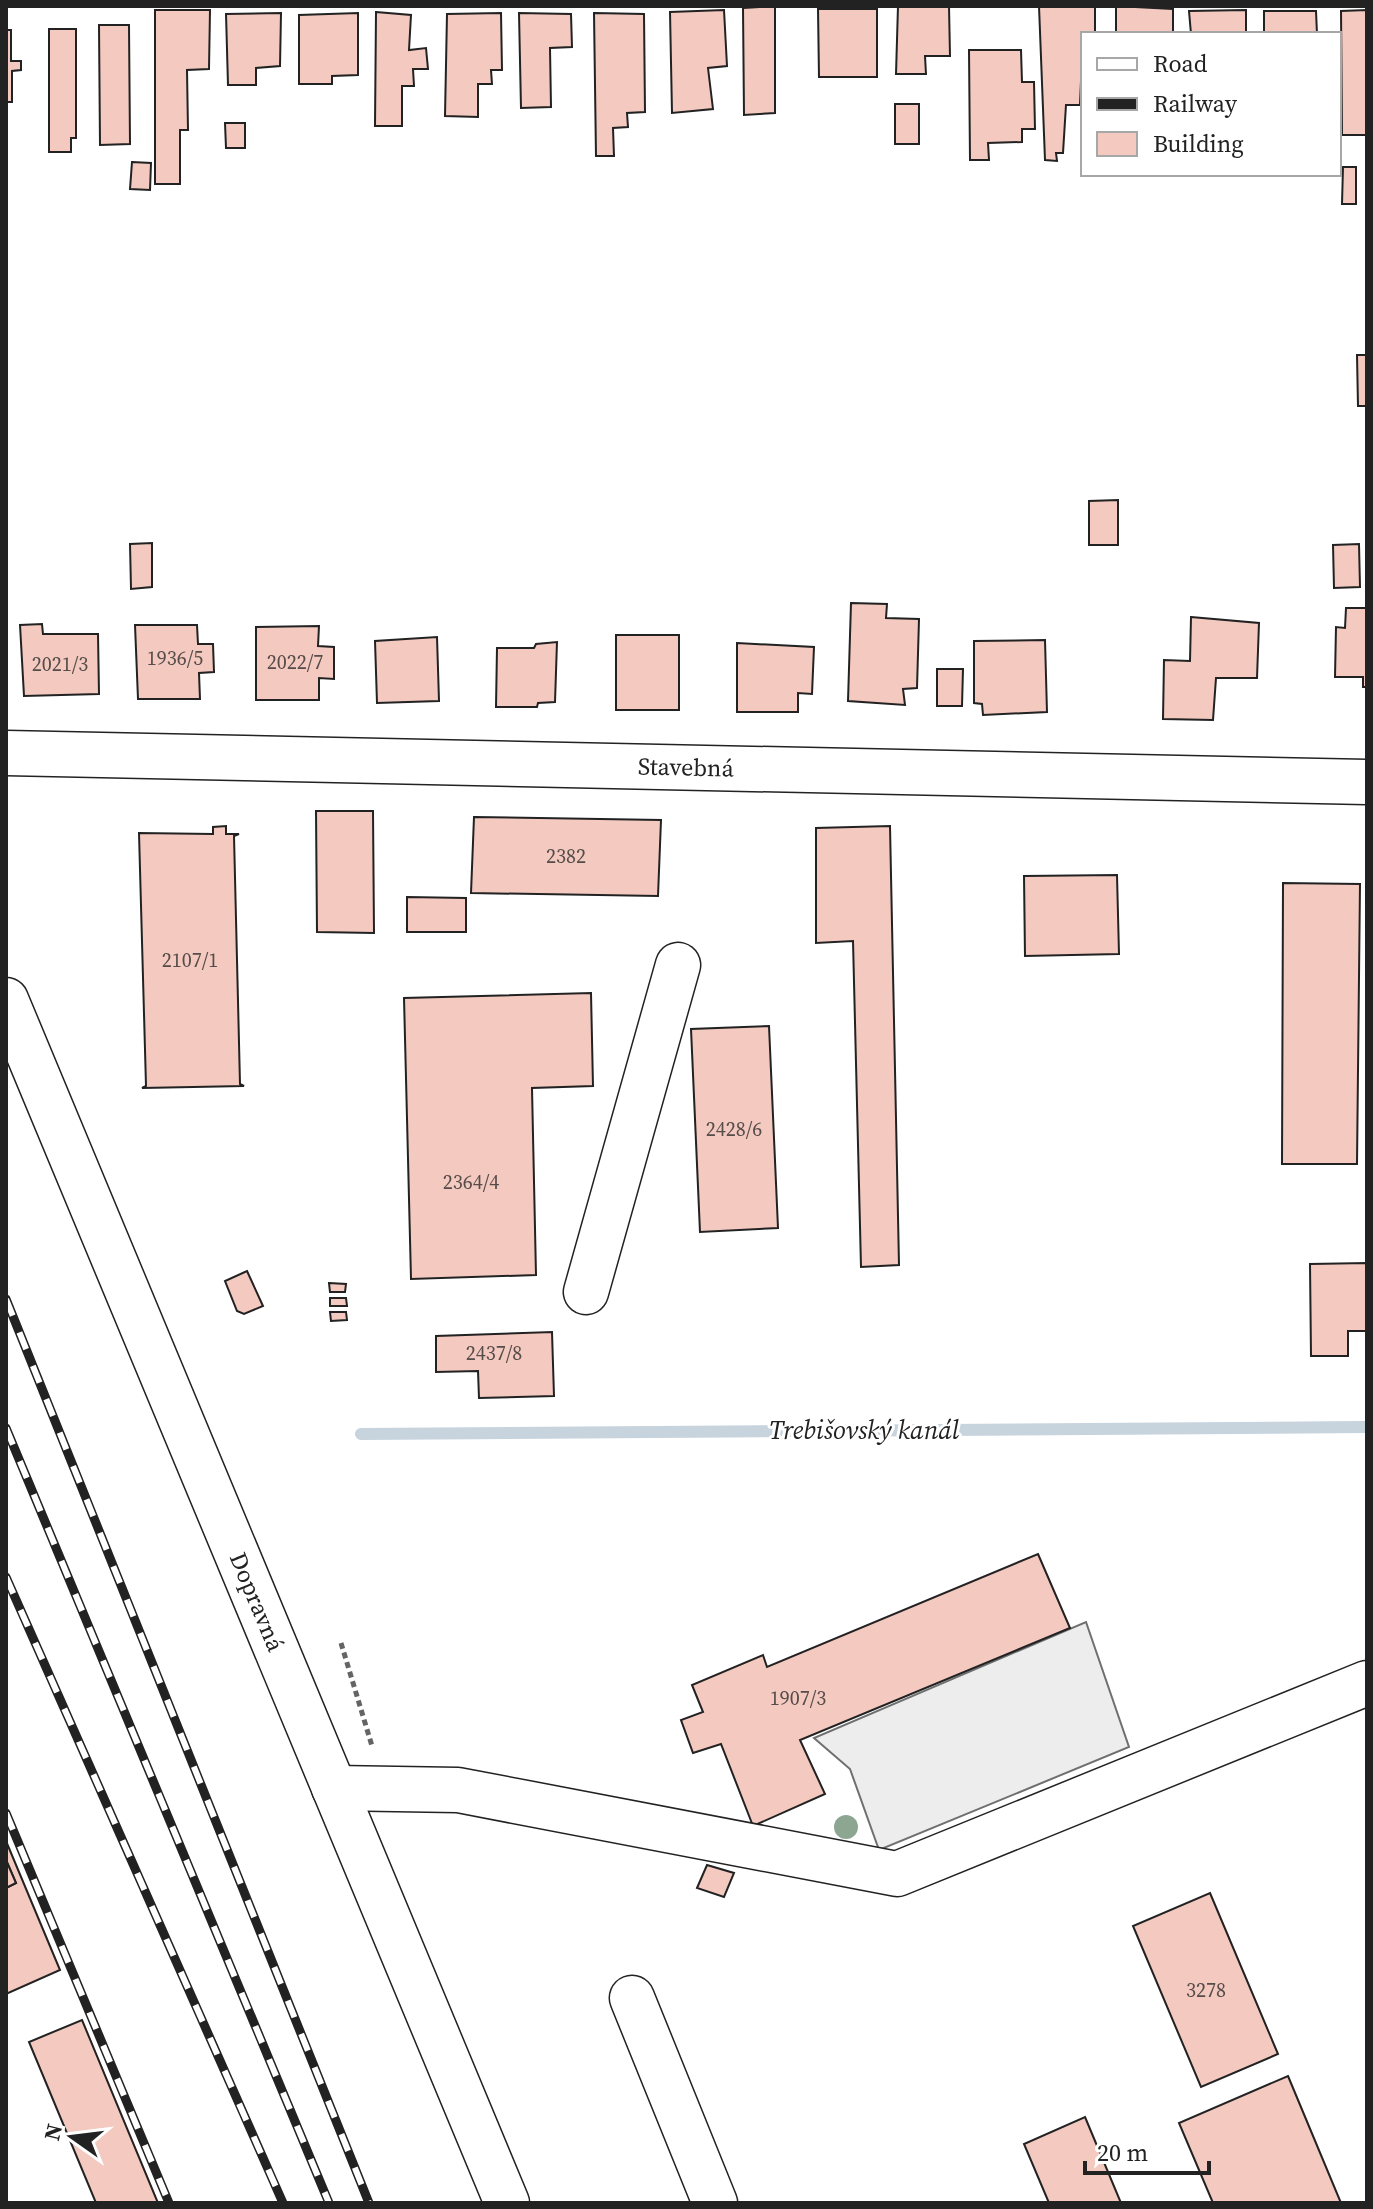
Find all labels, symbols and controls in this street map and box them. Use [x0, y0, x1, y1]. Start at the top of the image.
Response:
legend [1081, 32, 1341, 176]
text: Road [1153, 47, 1208, 80]
text: Railway [1153, 87, 1238, 120]
text: Building [1153, 127, 1244, 160]
house number: 1936/5 [147, 644, 203, 672]
house number: 2022/7 [267, 648, 323, 676]
house number: 2021/3 [32, 650, 88, 678]
street label: Stavebná [638, 749, 735, 785]
house number: 2382 [546, 842, 586, 870]
house number: 2107/1 [162, 946, 218, 974]
house number: 2428/6 [706, 1115, 762, 1143]
house number: 2364/4 [443, 1168, 499, 1196]
house number: 2437/8 [466, 1339, 522, 1367]
water label: Trebišovský kanál [769, 1412, 960, 1448]
street label: Dopravná [222, 1547, 293, 1657]
house number: 1907/3 [770, 1684, 826, 1712]
house number: 3278 [1186, 1976, 1226, 2004]
north arrow [32, 2097, 112, 2177]
text: N [36, 2121, 69, 2144]
scale bar [1085, 2125, 1209, 2175]
text: 20 m [1097, 2136, 1148, 2169]

